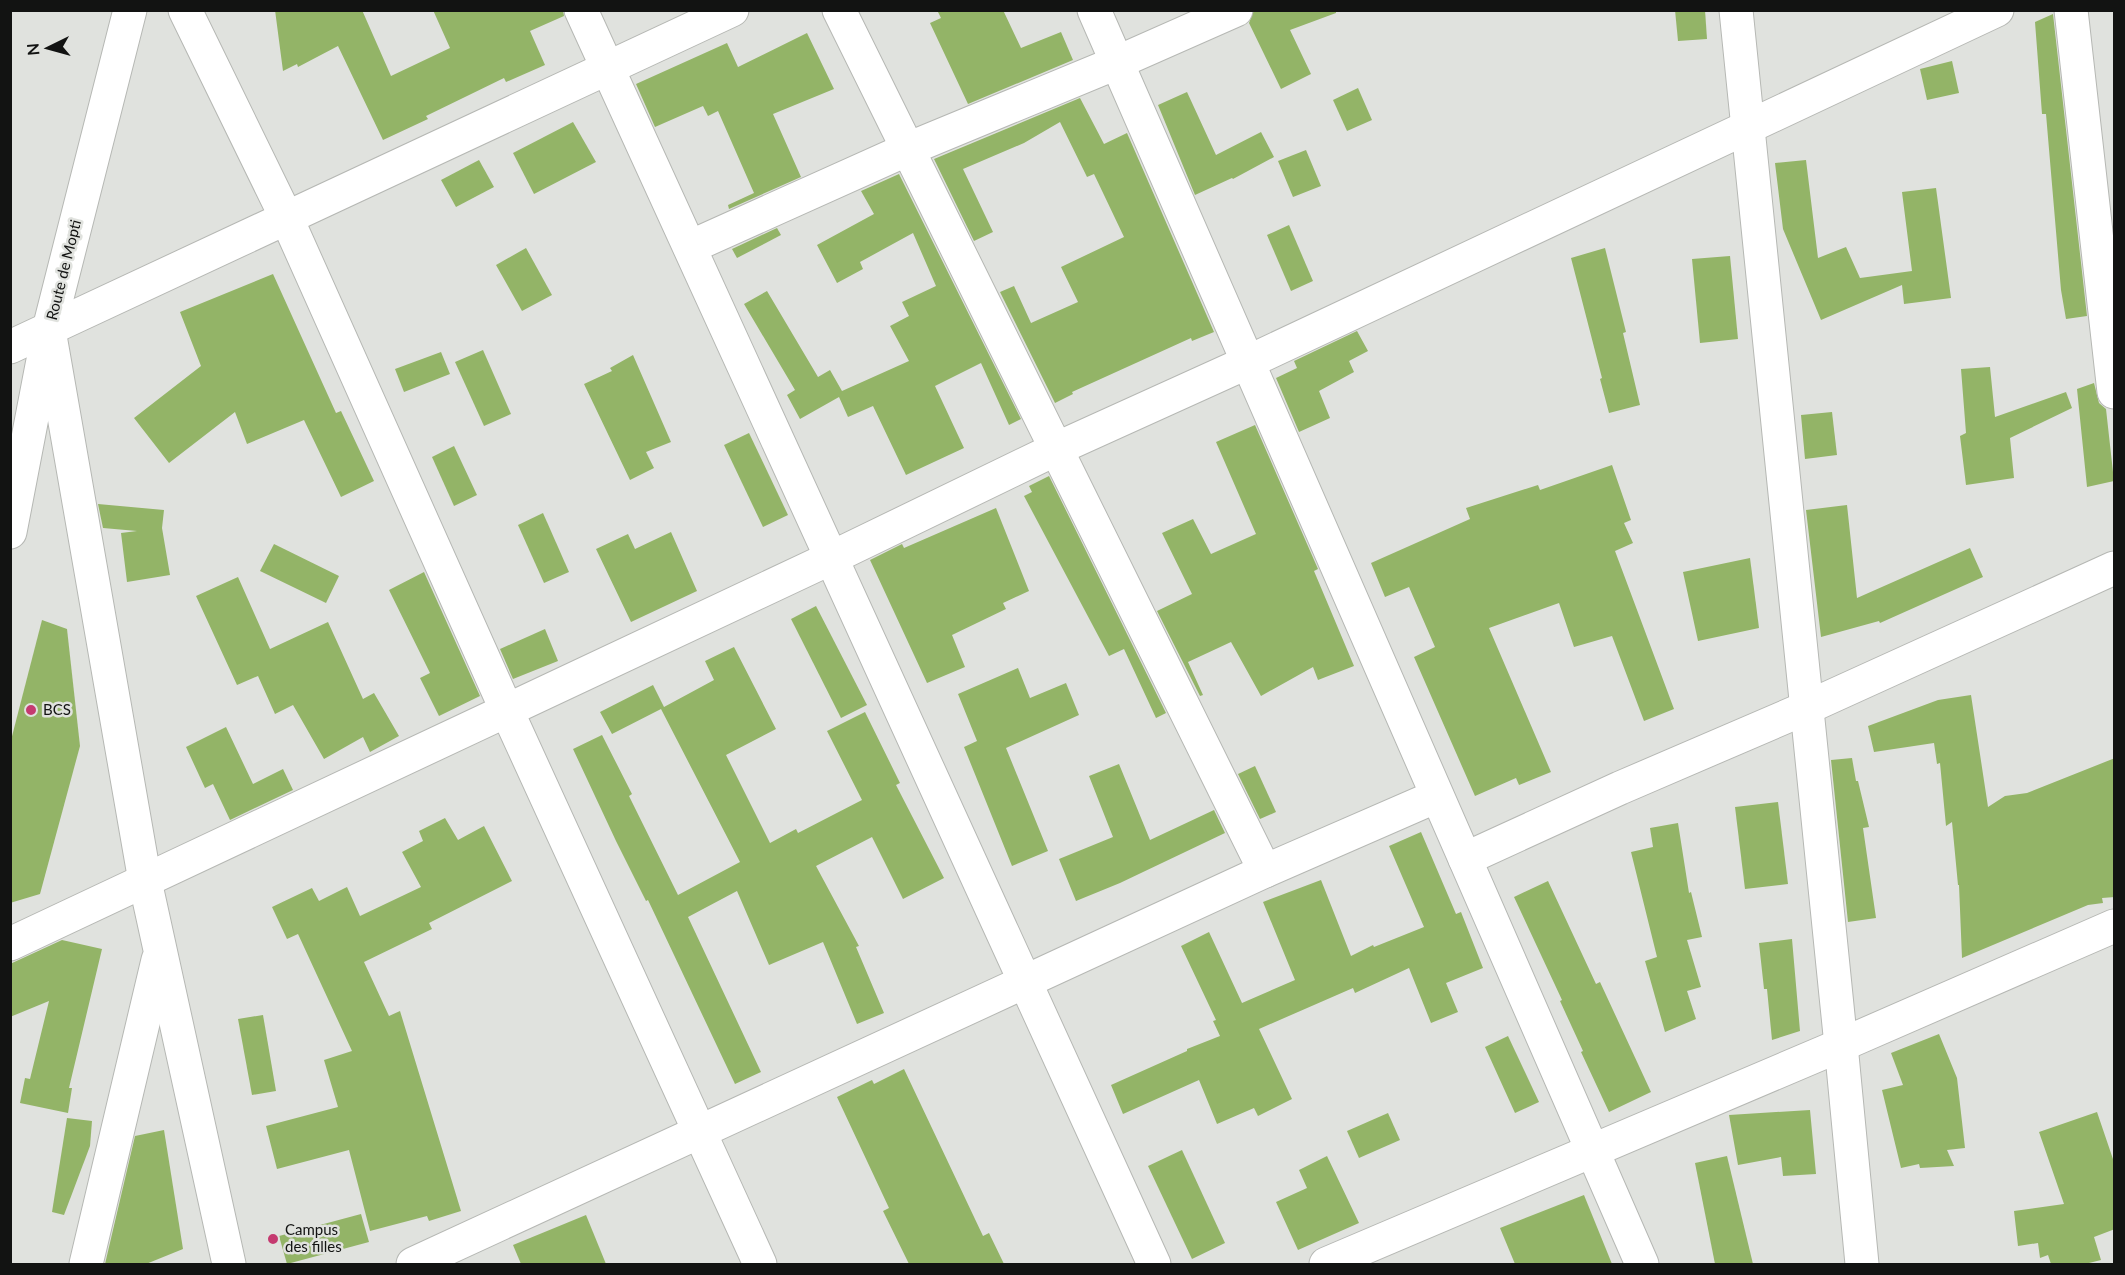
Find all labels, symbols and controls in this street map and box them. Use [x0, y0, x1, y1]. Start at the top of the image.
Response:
north arrow [18, 18, 78, 78]
text: N [23, 42, 43, 56]
street label: Route de Mopti [42, 218, 84, 322]
place label: BCS [43, 700, 71, 718]
marker: BCS [24, 703, 38, 717]
place label: Campus des filles [285, 1220, 342, 1255]
marker: Campus des filles [266, 1232, 280, 1246]

